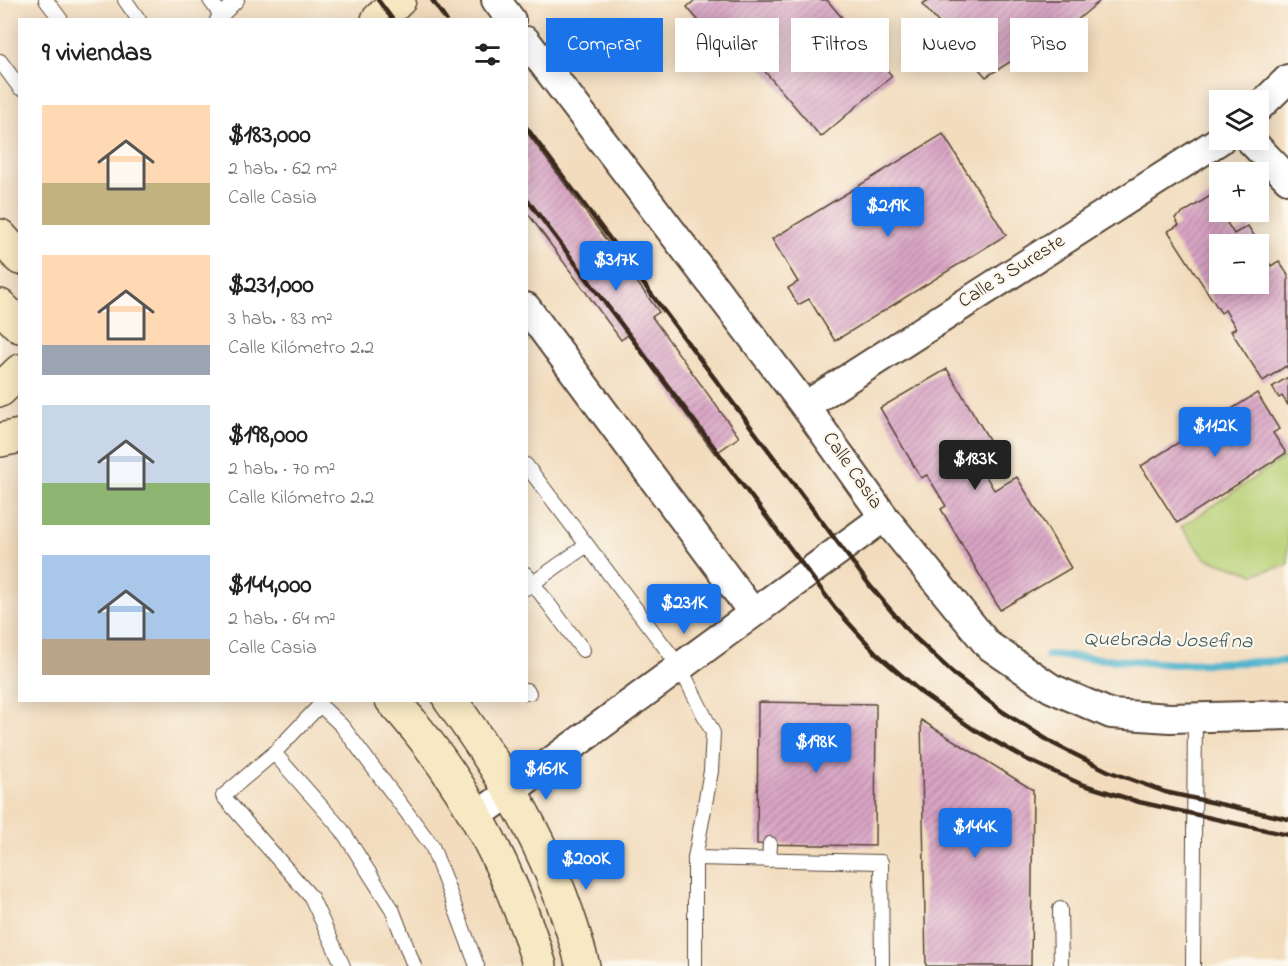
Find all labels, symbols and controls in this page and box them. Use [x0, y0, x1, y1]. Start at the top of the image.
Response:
chip: Comprar [546, 18, 663, 72]
chip: Alquilar [675, 18, 779, 72]
chip: Filtros [791, 18, 889, 72]
chip: Nuevo [901, 18, 998, 72]
chip: Piso [1010, 18, 1088, 72]
text: 9 viviendas [42, 35, 152, 73]
icon: filters [471, 38, 504, 71]
map controls [1209, 90, 1269, 294]
button: layers [1209, 90, 1269, 150]
text: $183,000 [228, 117, 311, 155]
icon: home [90, 129, 162, 201]
text: 2 hab. · 62 m² [228, 155, 337, 184]
button: + [1209, 162, 1269, 222]
text: Calle Casia [228, 184, 317, 213]
pin: $219K [846, 187, 930, 238]
text: $219K [866, 192, 910, 221]
street label: Calle 3 Sureste [953, 228, 1071, 316]
button: − [1209, 234, 1269, 294]
pin: $317K [574, 241, 658, 292]
text: $317K [594, 246, 638, 275]
text: $231,000 [228, 267, 314, 305]
icon: home [90, 279, 162, 351]
text: 3 hab. · 83 m² [228, 305, 333, 334]
text: Calle Kilómetro 2.2 [228, 334, 374, 363]
pin: $112K [1173, 407, 1257, 458]
text: $112K [1193, 412, 1237, 441]
text: $198,000 [228, 417, 308, 455]
street label: Calle Casia [815, 426, 889, 516]
icon: home [90, 429, 162, 501]
pin: $183K [933, 440, 1017, 491]
text: $183K [953, 445, 997, 474]
text: 2 hab. · 70 m² [228, 455, 335, 484]
text: Calle Kilómetro 2.2 [228, 484, 374, 513]
text: $144,000 [228, 567, 312, 605]
icon: home [90, 579, 162, 651]
pin: $231K [642, 584, 726, 635]
text: $231K [661, 589, 707, 618]
text: 2 hab. · 64 m² [228, 605, 336, 634]
water label: Quebrada Josefina [1083, 625, 1253, 657]
text: Calle Casia [228, 634, 317, 663]
pin: $198K [774, 723, 858, 774]
text: $198K [795, 728, 837, 757]
pin: $161K [504, 750, 588, 801]
text: $161K [524, 755, 568, 784]
pin: $144K [933, 808, 1017, 859]
text: $144K [953, 813, 997, 842]
pin: $200K [544, 840, 628, 891]
text: $200K [561, 845, 611, 874]

